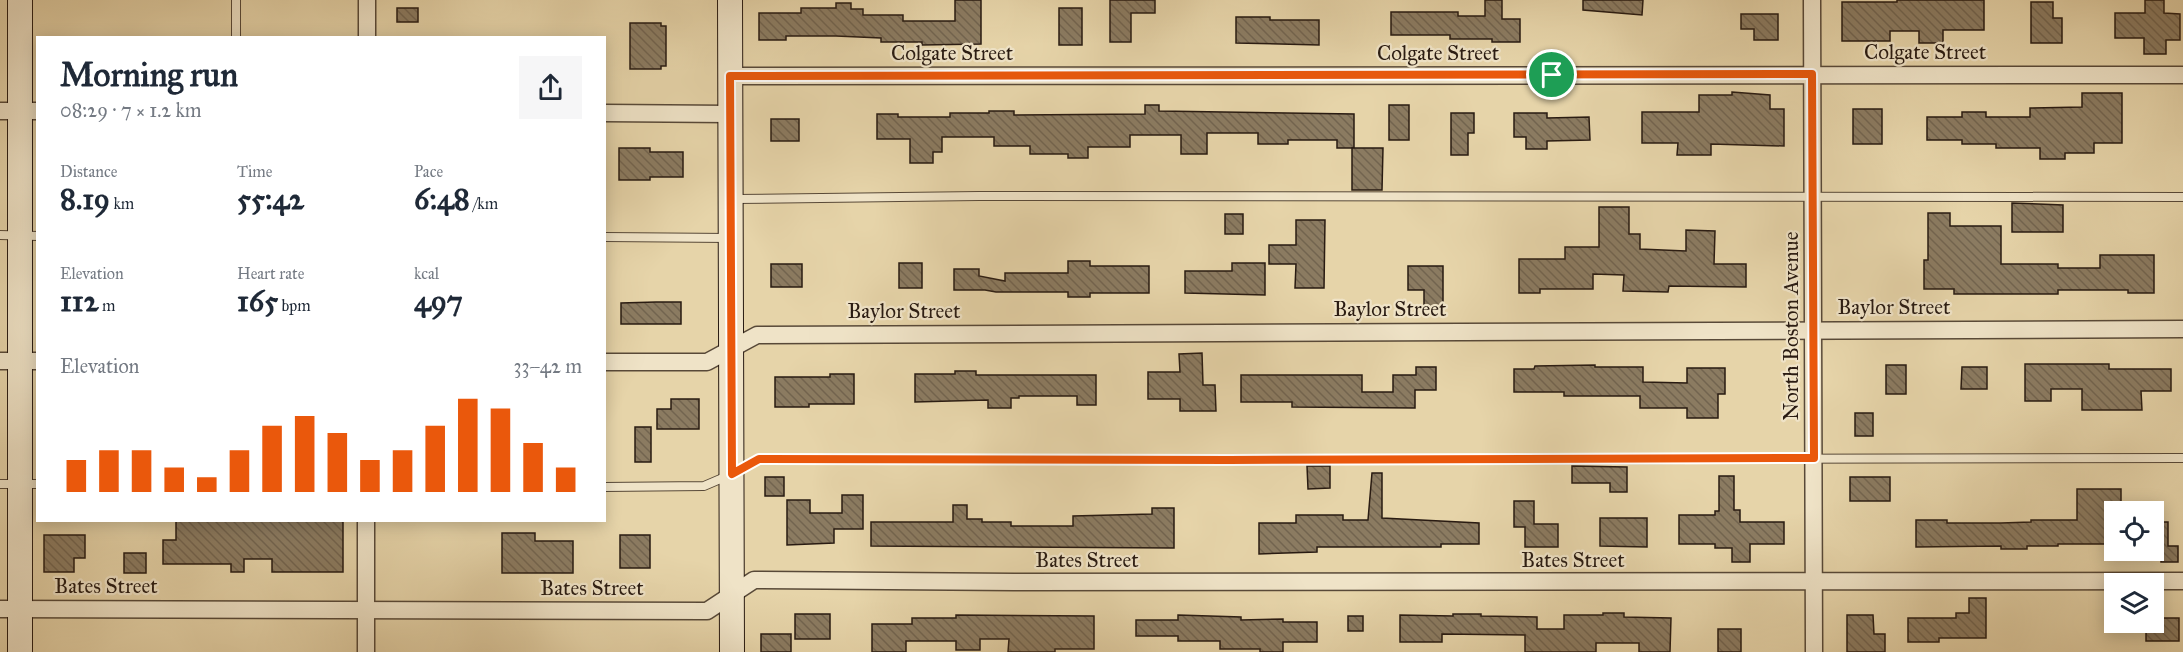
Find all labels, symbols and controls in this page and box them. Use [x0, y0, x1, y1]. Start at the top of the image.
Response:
street label: Colgate Street [1864, 39, 1987, 65]
street label: Colgate Street [891, 40, 1014, 66]
street label: Colgate Street [1377, 40, 1500, 66]
pin [1526, 49, 1577, 100]
text: Morning run [60, 55, 238, 95]
button: share [519, 56, 582, 119]
icon: arrive [1535, 58, 1568, 91]
text: 08:29 · 7 × 1.2 km [60, 98, 202, 122]
text: Distance [60, 162, 117, 181]
text: Time [237, 162, 272, 181]
text: Pace [414, 162, 443, 181]
text: 8.19 [60, 181, 110, 217]
text: 55:42 [237, 181, 304, 217]
text: 6:48 [414, 181, 470, 217]
text: km [110, 194, 134, 213]
text: /km [470, 194, 498, 213]
street label: North Boston Avenue [1778, 231, 1804, 421]
text: Elevation [60, 264, 124, 283]
text: Heart rate [237, 264, 304, 283]
text: kcal [414, 264, 439, 283]
text: 112 [60, 283, 99, 319]
text: 165 [237, 283, 278, 319]
text: 497 [414, 283, 463, 319]
street label: Baylor Street [1837, 294, 1951, 320]
text: m [99, 296, 115, 315]
text: bpm [278, 296, 311, 315]
street label: Baylor Street [1333, 296, 1447, 322]
street label: Baylor Street [847, 298, 961, 324]
text: Elevation [60, 354, 139, 378]
text: 33–42 m [513, 354, 582, 378]
map controls [2104, 501, 2164, 633]
button: locate [2104, 501, 2164, 561]
street label: Bates Street [1035, 547, 1139, 573]
street label: Bates Street [1521, 547, 1625, 573]
street label: Bates Street [54, 573, 158, 599]
button: layers [2104, 573, 2164, 633]
street label: Bates Street [540, 575, 644, 601]

